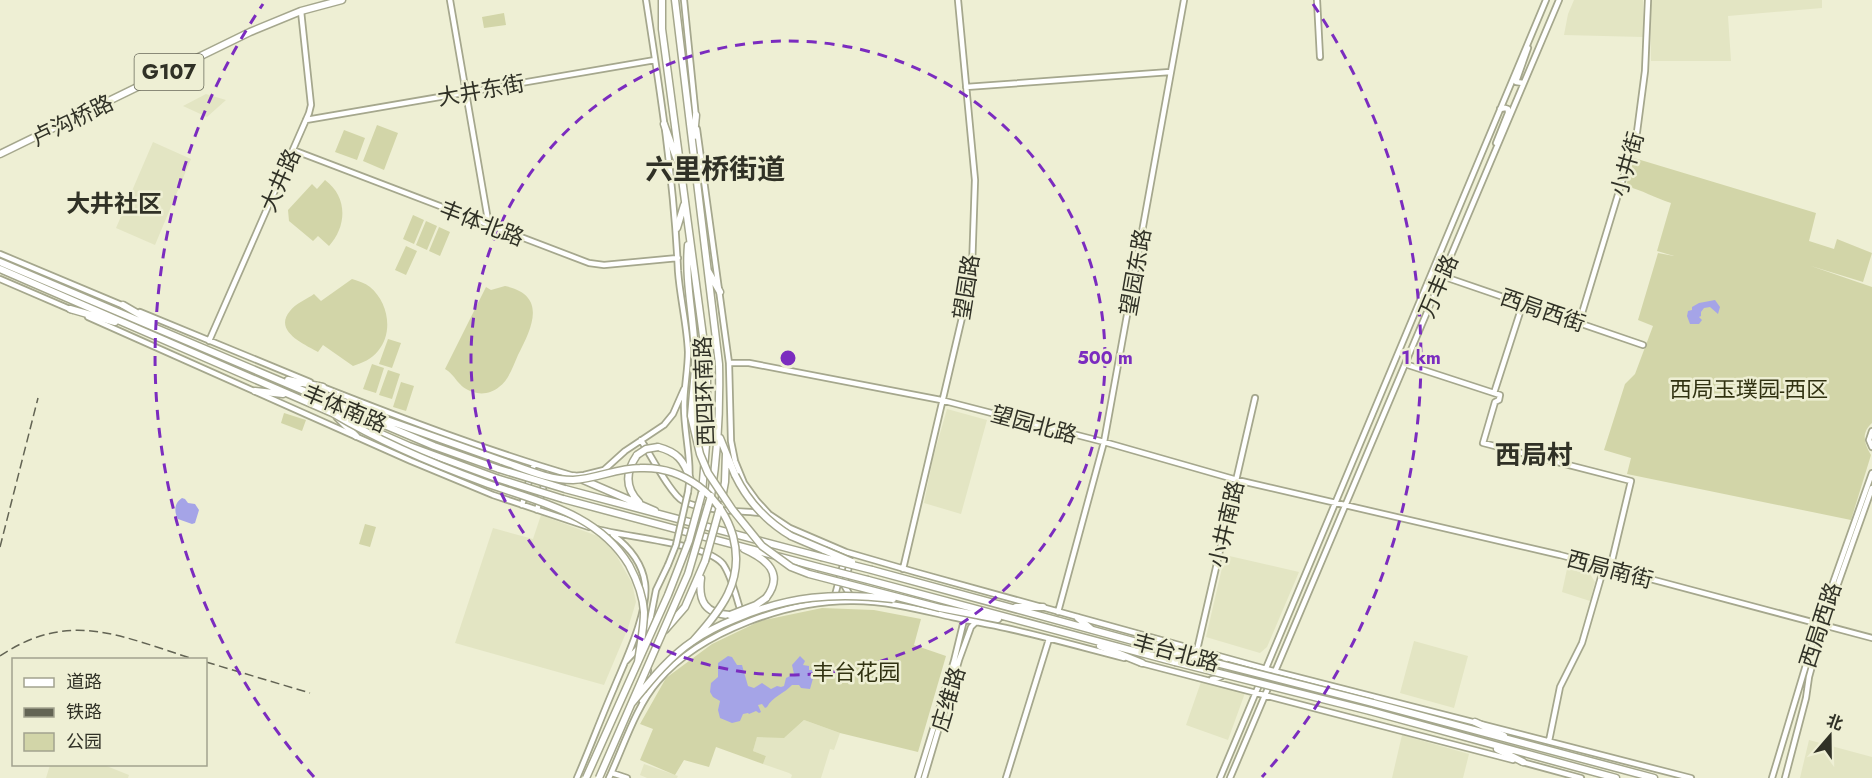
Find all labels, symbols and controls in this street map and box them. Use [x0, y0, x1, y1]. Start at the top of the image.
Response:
road number: G107 [134, 54, 204, 90]
street label: 大井东街 [435, 67, 527, 113]
street label: 卢沟桥路 [25, 86, 119, 154]
street label: 小井街 [1603, 128, 1651, 200]
street label: 大井路 [252, 143, 308, 217]
district label: 六里桥街道 [645, 149, 785, 190]
district label: 大井社区 [66, 186, 162, 221]
street label: 丰体北路 [435, 192, 529, 254]
street label: 望园东路 [1112, 226, 1158, 318]
street label: 万丰路 [1410, 249, 1466, 323]
street label: 望园路 [945, 252, 987, 322]
street label: 西局西街 [1496, 281, 1590, 339]
street label: 西四环南路 [686, 335, 722, 447]
text: 500 m [1077, 345, 1133, 371]
text: 1 km [1401, 345, 1441, 371]
centre of rings [778, 348, 798, 368]
park label: 西局玉璞园-西区 [1670, 373, 1828, 405]
street label: 丰体南路 [298, 376, 392, 440]
street label: 望园北路 [987, 397, 1081, 451]
district label: 西局村 [1495, 436, 1573, 474]
street label: 小井南路 [1201, 478, 1251, 570]
street label: 西局南街 [1563, 542, 1657, 596]
street label: 西局西路 [1791, 578, 1849, 672]
street label: 丰台北路 [1129, 625, 1223, 679]
park label: 丰台花园 [812, 656, 900, 688]
legend [12, 658, 207, 766]
street label: 庄维路 [923, 663, 973, 735]
text: 道路 [66, 669, 102, 695]
text: 铁路 [66, 699, 102, 725]
north arrow [1800, 706, 1860, 766]
text: 北 [1824, 709, 1846, 736]
text: 公园 [66, 729, 102, 755]

